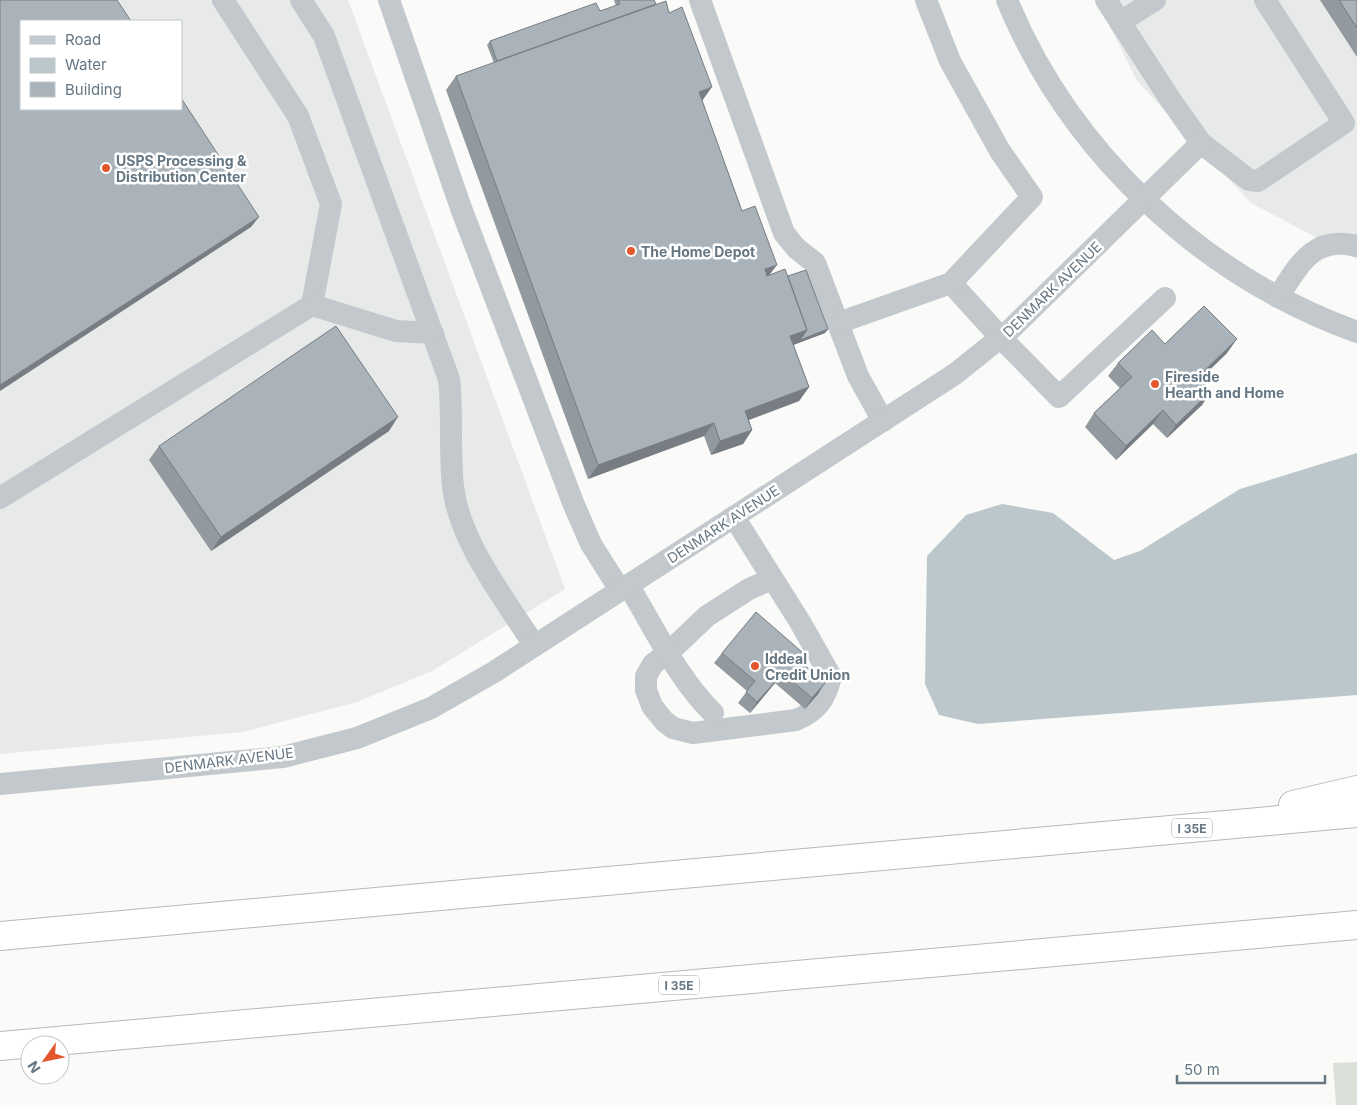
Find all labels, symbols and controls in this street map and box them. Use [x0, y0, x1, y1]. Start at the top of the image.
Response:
legend [20, 20, 182, 110]
text: Road [65, 30, 101, 49]
text: Water [65, 55, 107, 74]
text: Building [65, 80, 122, 99]
place label: USPS Processing & Distribution Center [116, 152, 247, 185]
marker: USPS Processing & Distribution Center [100, 162, 112, 174]
street label: DENMARK AVENUE [999, 238, 1105, 340]
place label: The Home Depot [641, 243, 755, 260]
marker: The Home Depot [625, 245, 637, 257]
place label: Fireside Hearth and Home [1165, 368, 1284, 401]
marker: Fireside Hearth and Home [1149, 378, 1161, 390]
street label: DENMARK AVENUE [664, 481, 782, 567]
place label: Iddeal Credit Union [765, 650, 850, 683]
marker: Iddeal Credit Union [749, 660, 761, 672]
street label: DENMARK AVENUE [164, 744, 294, 776]
road number: I 35E [1172, 818, 1212, 838]
road number: I 35E [659, 976, 699, 994]
north arrow [20, 1035, 70, 1085]
scale bar [1177, 1052, 1324, 1084]
text: N [24, 1058, 44, 1076]
text: 50 m [1184, 1060, 1220, 1079]

